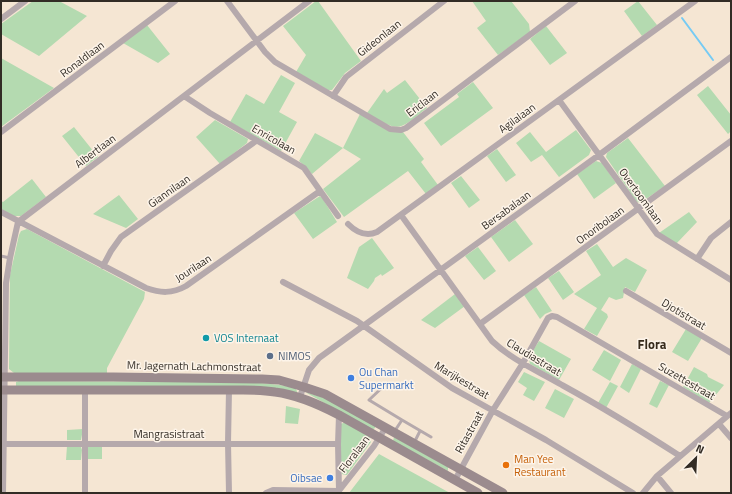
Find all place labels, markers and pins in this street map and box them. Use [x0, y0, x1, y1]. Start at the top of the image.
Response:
place label: VOS Internaat [214, 330, 279, 346]
marker: VOS Internaat [201, 333, 211, 343]
place label: NIMOS [278, 348, 311, 364]
marker: NIMOS [265, 351, 275, 361]
place label: Ou Chan Supermarkt [359, 364, 414, 393]
marker: Ou Chan Supermarkt [346, 373, 356, 383]
place label: Man Yee Restaurant [514, 451, 566, 480]
marker: Man Yee Restaurant [501, 460, 511, 470]
place label: Oibsae [290, 470, 322, 486]
marker: Oibsae [325, 473, 335, 483]

